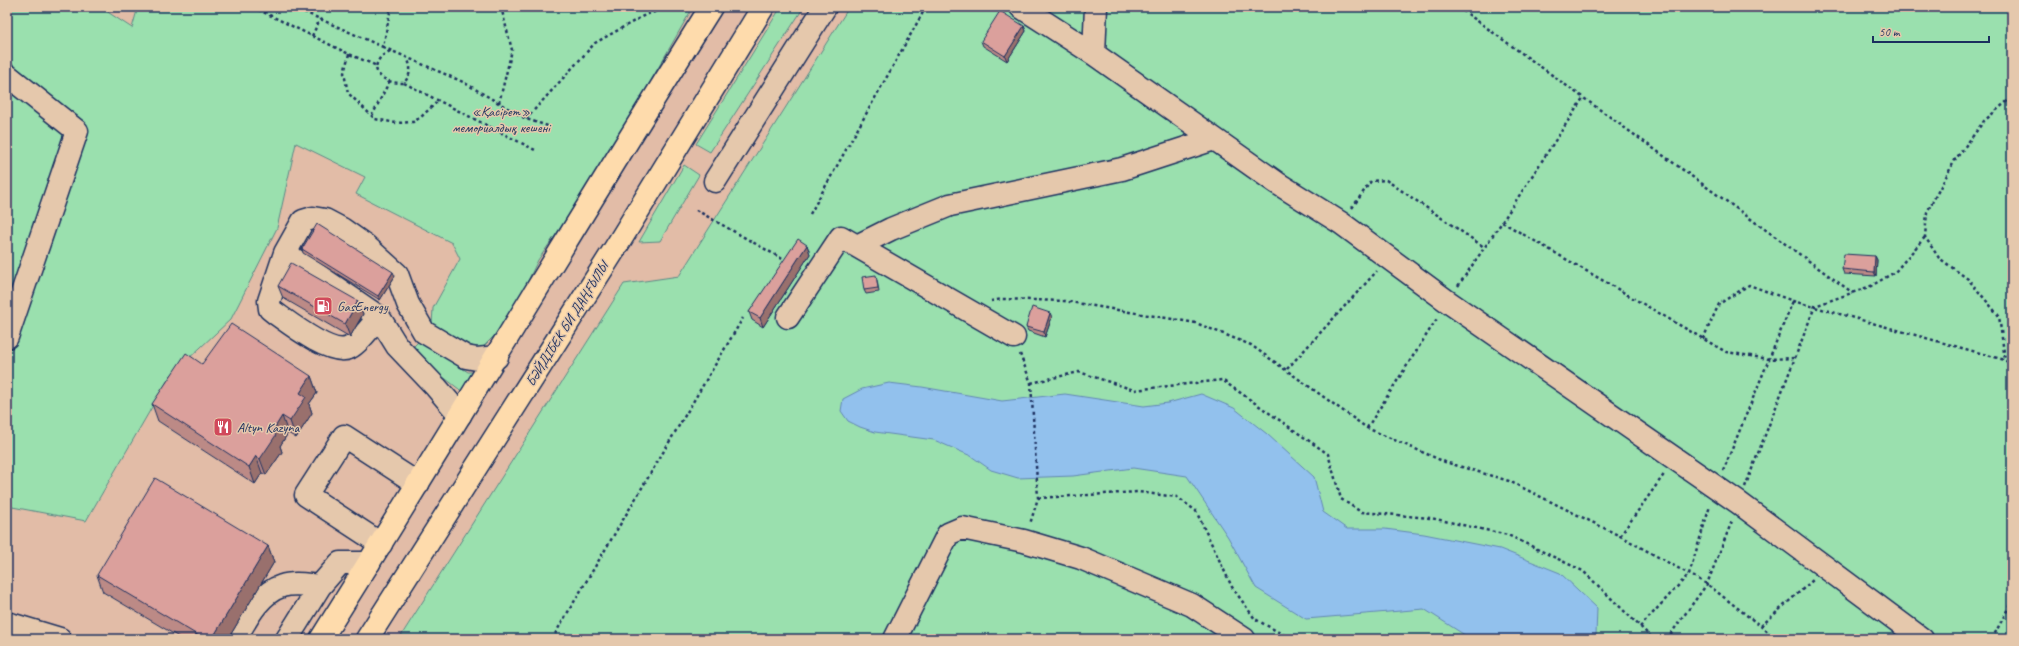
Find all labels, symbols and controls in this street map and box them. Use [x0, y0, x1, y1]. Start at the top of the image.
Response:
scale bar [1873, 18, 1989, 44]
text: 50 m [1879, 24, 1901, 40]
park label: «Қасірет» мемориалдық кешені [452, 103, 552, 136]
street label: БӘЙДІБЕК БИ ДАҢҒЫЛЫ [522, 257, 614, 389]
fuel station icon: GasEnergy [312, 295, 334, 317]
place label: GasEnergy [337, 298, 389, 315]
restaurant icon: Altyn Kazyna [212, 416, 234, 438]
place label: Altyn Kazyna [237, 419, 301, 436]

